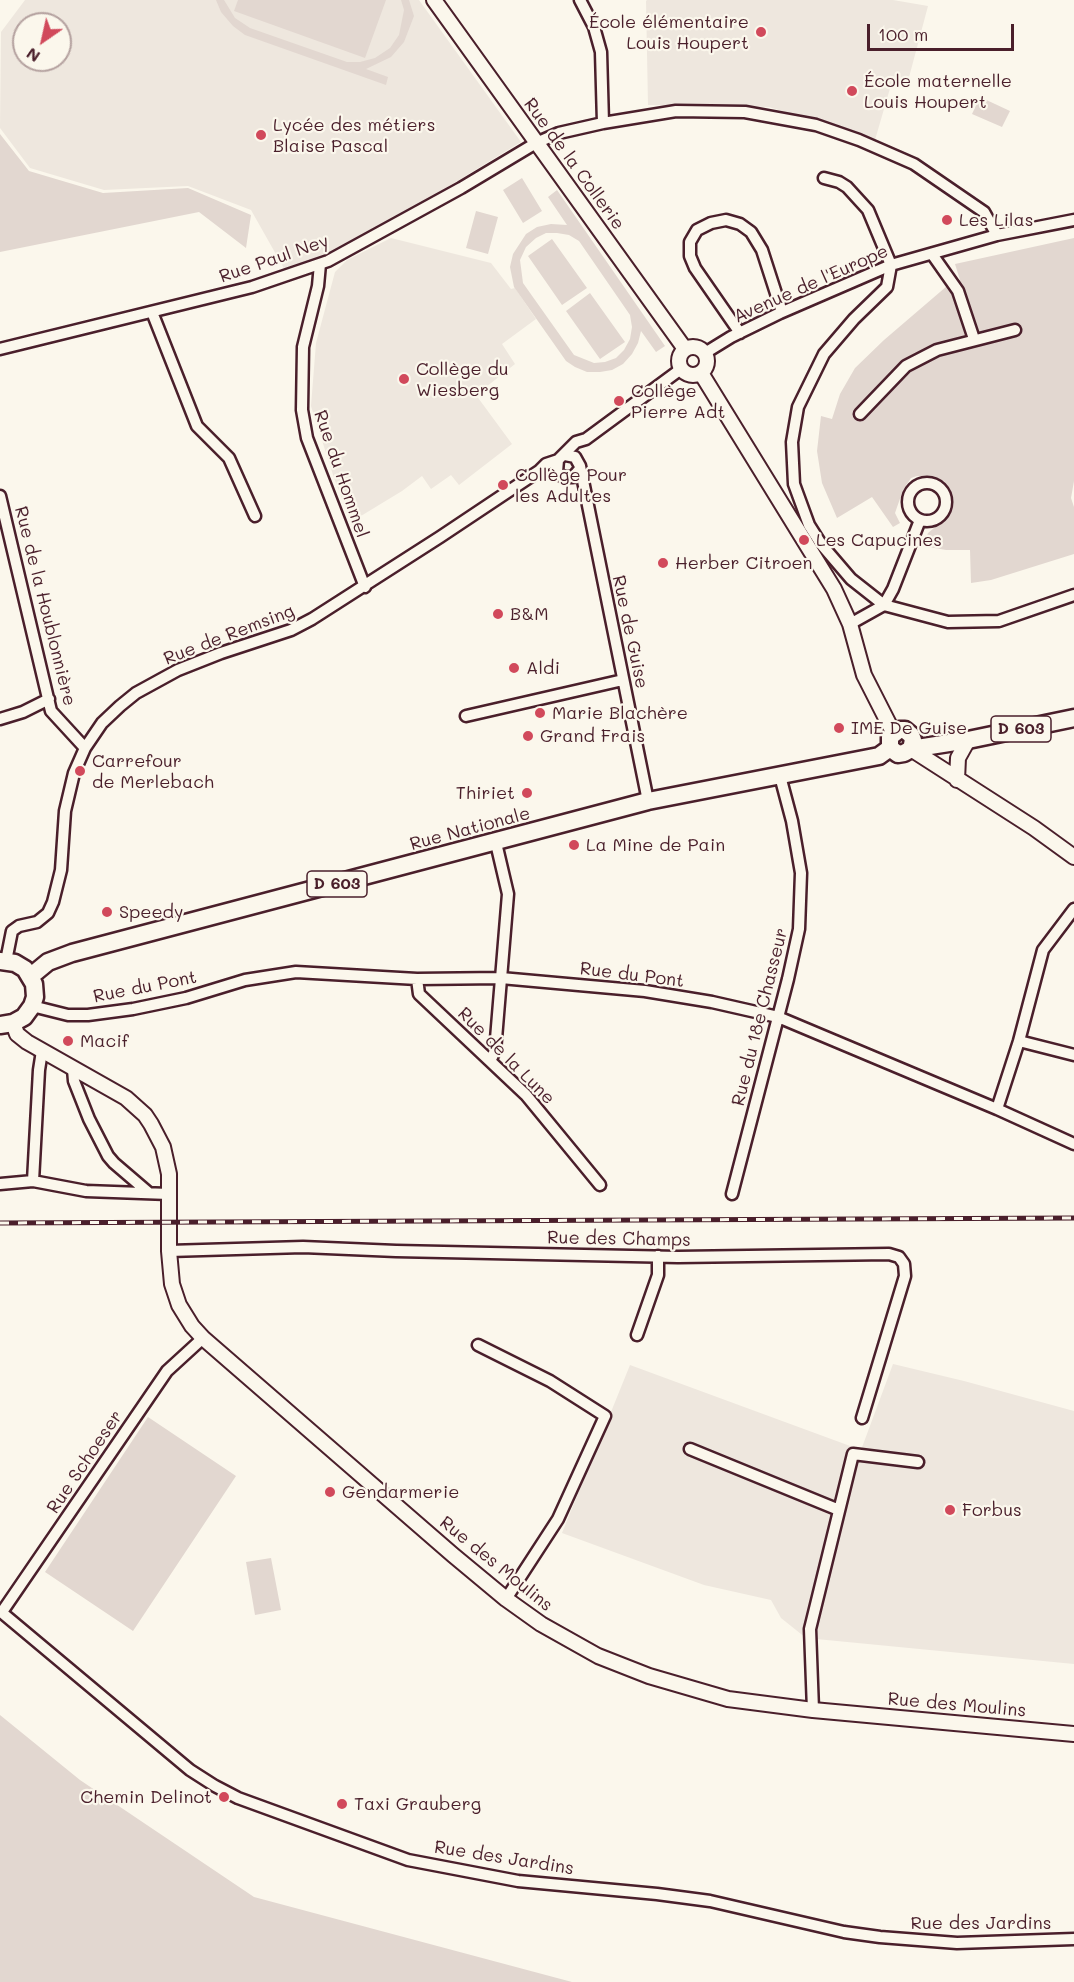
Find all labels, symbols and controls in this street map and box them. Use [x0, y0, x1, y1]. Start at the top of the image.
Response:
place label: École élémentaire Louis Houpert [589, 11, 749, 54]
north arrow [12, 12, 72, 72]
scale bar [870, 12, 1017, 50]
text: 100 m [878, 22, 928, 46]
marker: École élémentaire Louis Houpert [754, 25, 768, 39]
text: N [22, 44, 44, 68]
place label: École maternelle Louis Houpert [864, 70, 1012, 112]
marker: École maternelle Louis Houpert [845, 84, 859, 98]
street label: Rue de la Collerie [519, 94, 629, 234]
place label: Lycée des métiers Blaise Pascal [273, 114, 435, 156]
marker: Lycée des métiers Blaise Pascal [254, 128, 268, 142]
place label: Les Lilas [959, 209, 1034, 231]
marker: Les Lilas [940, 213, 954, 227]
street label: Rue Paul Ney [216, 230, 332, 288]
street label: Avenue de l'Europe [730, 240, 892, 328]
place label: Collège du Wiesberg [416, 358, 509, 400]
marker: Collège du Wiesberg [397, 372, 411, 386]
place label: Collège Pierre Adt [631, 380, 725, 422]
marker: Collège Pierre Adt [612, 394, 626, 408]
street label: Rue du Hommel [309, 408, 373, 540]
place label: Collège Pour les Adultes [515, 464, 627, 506]
marker: Collège Pour les Adultes [496, 478, 510, 492]
street label: Rue de la Houblonnière [10, 504, 80, 708]
place label: Les Capucines [816, 529, 942, 551]
marker: Les Capucines [797, 533, 811, 547]
place label: Herber Citroen [675, 552, 813, 574]
marker: Herber Citroen [656, 556, 670, 570]
street label: Rue de Guise [607, 573, 653, 691]
street label: Rue de Remsing [161, 600, 297, 670]
place label: B&M [510, 603, 549, 625]
marker: B&M [491, 607, 505, 621]
place label: Aldi [526, 657, 560, 679]
marker: Aldi [507, 661, 521, 675]
place label: Marie Blachère [552, 702, 688, 724]
marker: Marie Blachère [533, 706, 547, 720]
road number: D 603 [991, 716, 1051, 742]
place label: IME De Guise [851, 717, 967, 739]
marker: IME De Guise [832, 721, 846, 735]
place label: Grand Frais [540, 725, 645, 747]
marker: Grand Frais [521, 729, 535, 743]
place label: Carrefour de Merlebach [92, 750, 214, 792]
marker: Carrefour de Merlebach [73, 764, 87, 778]
place label: Thiriet [456, 782, 515, 804]
marker: Thiriet [520, 786, 534, 800]
street label: Rue Nationale [407, 803, 533, 855]
place label: La Mine de Pain [586, 834, 725, 856]
marker: La Mine de Pain [567, 838, 581, 852]
road number: D 603 [307, 871, 367, 897]
place label: Speedy [119, 901, 183, 923]
marker: Speedy [100, 905, 114, 919]
street label: Rue du 18e Chasseur [727, 926, 793, 1108]
street label: Rue du Pont [579, 958, 685, 992]
street label: Rue du Pont [91, 966, 199, 1008]
street label: Rue de la Lune [453, 1003, 559, 1109]
place label: Macif [80, 1030, 129, 1052]
marker: Macif [61, 1034, 75, 1048]
street label: Rue des Champs [547, 1227, 691, 1251]
street label: Rue Schoeser [43, 1406, 127, 1518]
place label: Gendarmerie [342, 1481, 459, 1503]
marker: Gendarmerie [323, 1485, 337, 1499]
place label: Forbus [962, 1499, 1022, 1521]
marker: Forbus [943, 1503, 957, 1517]
street label: Rue des Moulins [435, 1512, 557, 1616]
street label: Rue des Moulins [887, 1688, 1027, 1722]
place label: Chemin Delinot [80, 1786, 212, 1808]
marker: Chemin Delinot [217, 1790, 231, 1804]
place label: Taxi Grauberg [354, 1793, 481, 1815]
marker: Taxi Grauberg [335, 1797, 349, 1811]
street label: Rue des Jardins [433, 1836, 575, 1880]
street label: Rue des Jardins [910, 1912, 1052, 1934]

